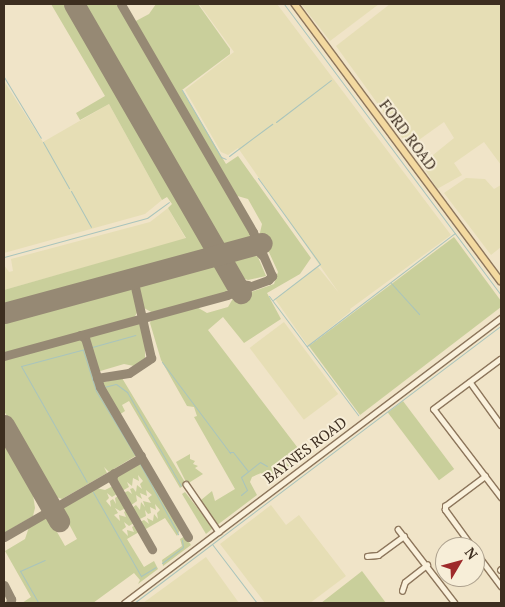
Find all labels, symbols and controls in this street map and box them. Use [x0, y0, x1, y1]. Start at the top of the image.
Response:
street label: FORD ROAD [376, 96, 440, 174]
street label: BAYNES ROAD [260, 413, 350, 487]
north arrow [435, 537, 485, 587]
text: N [461, 543, 482, 563]

